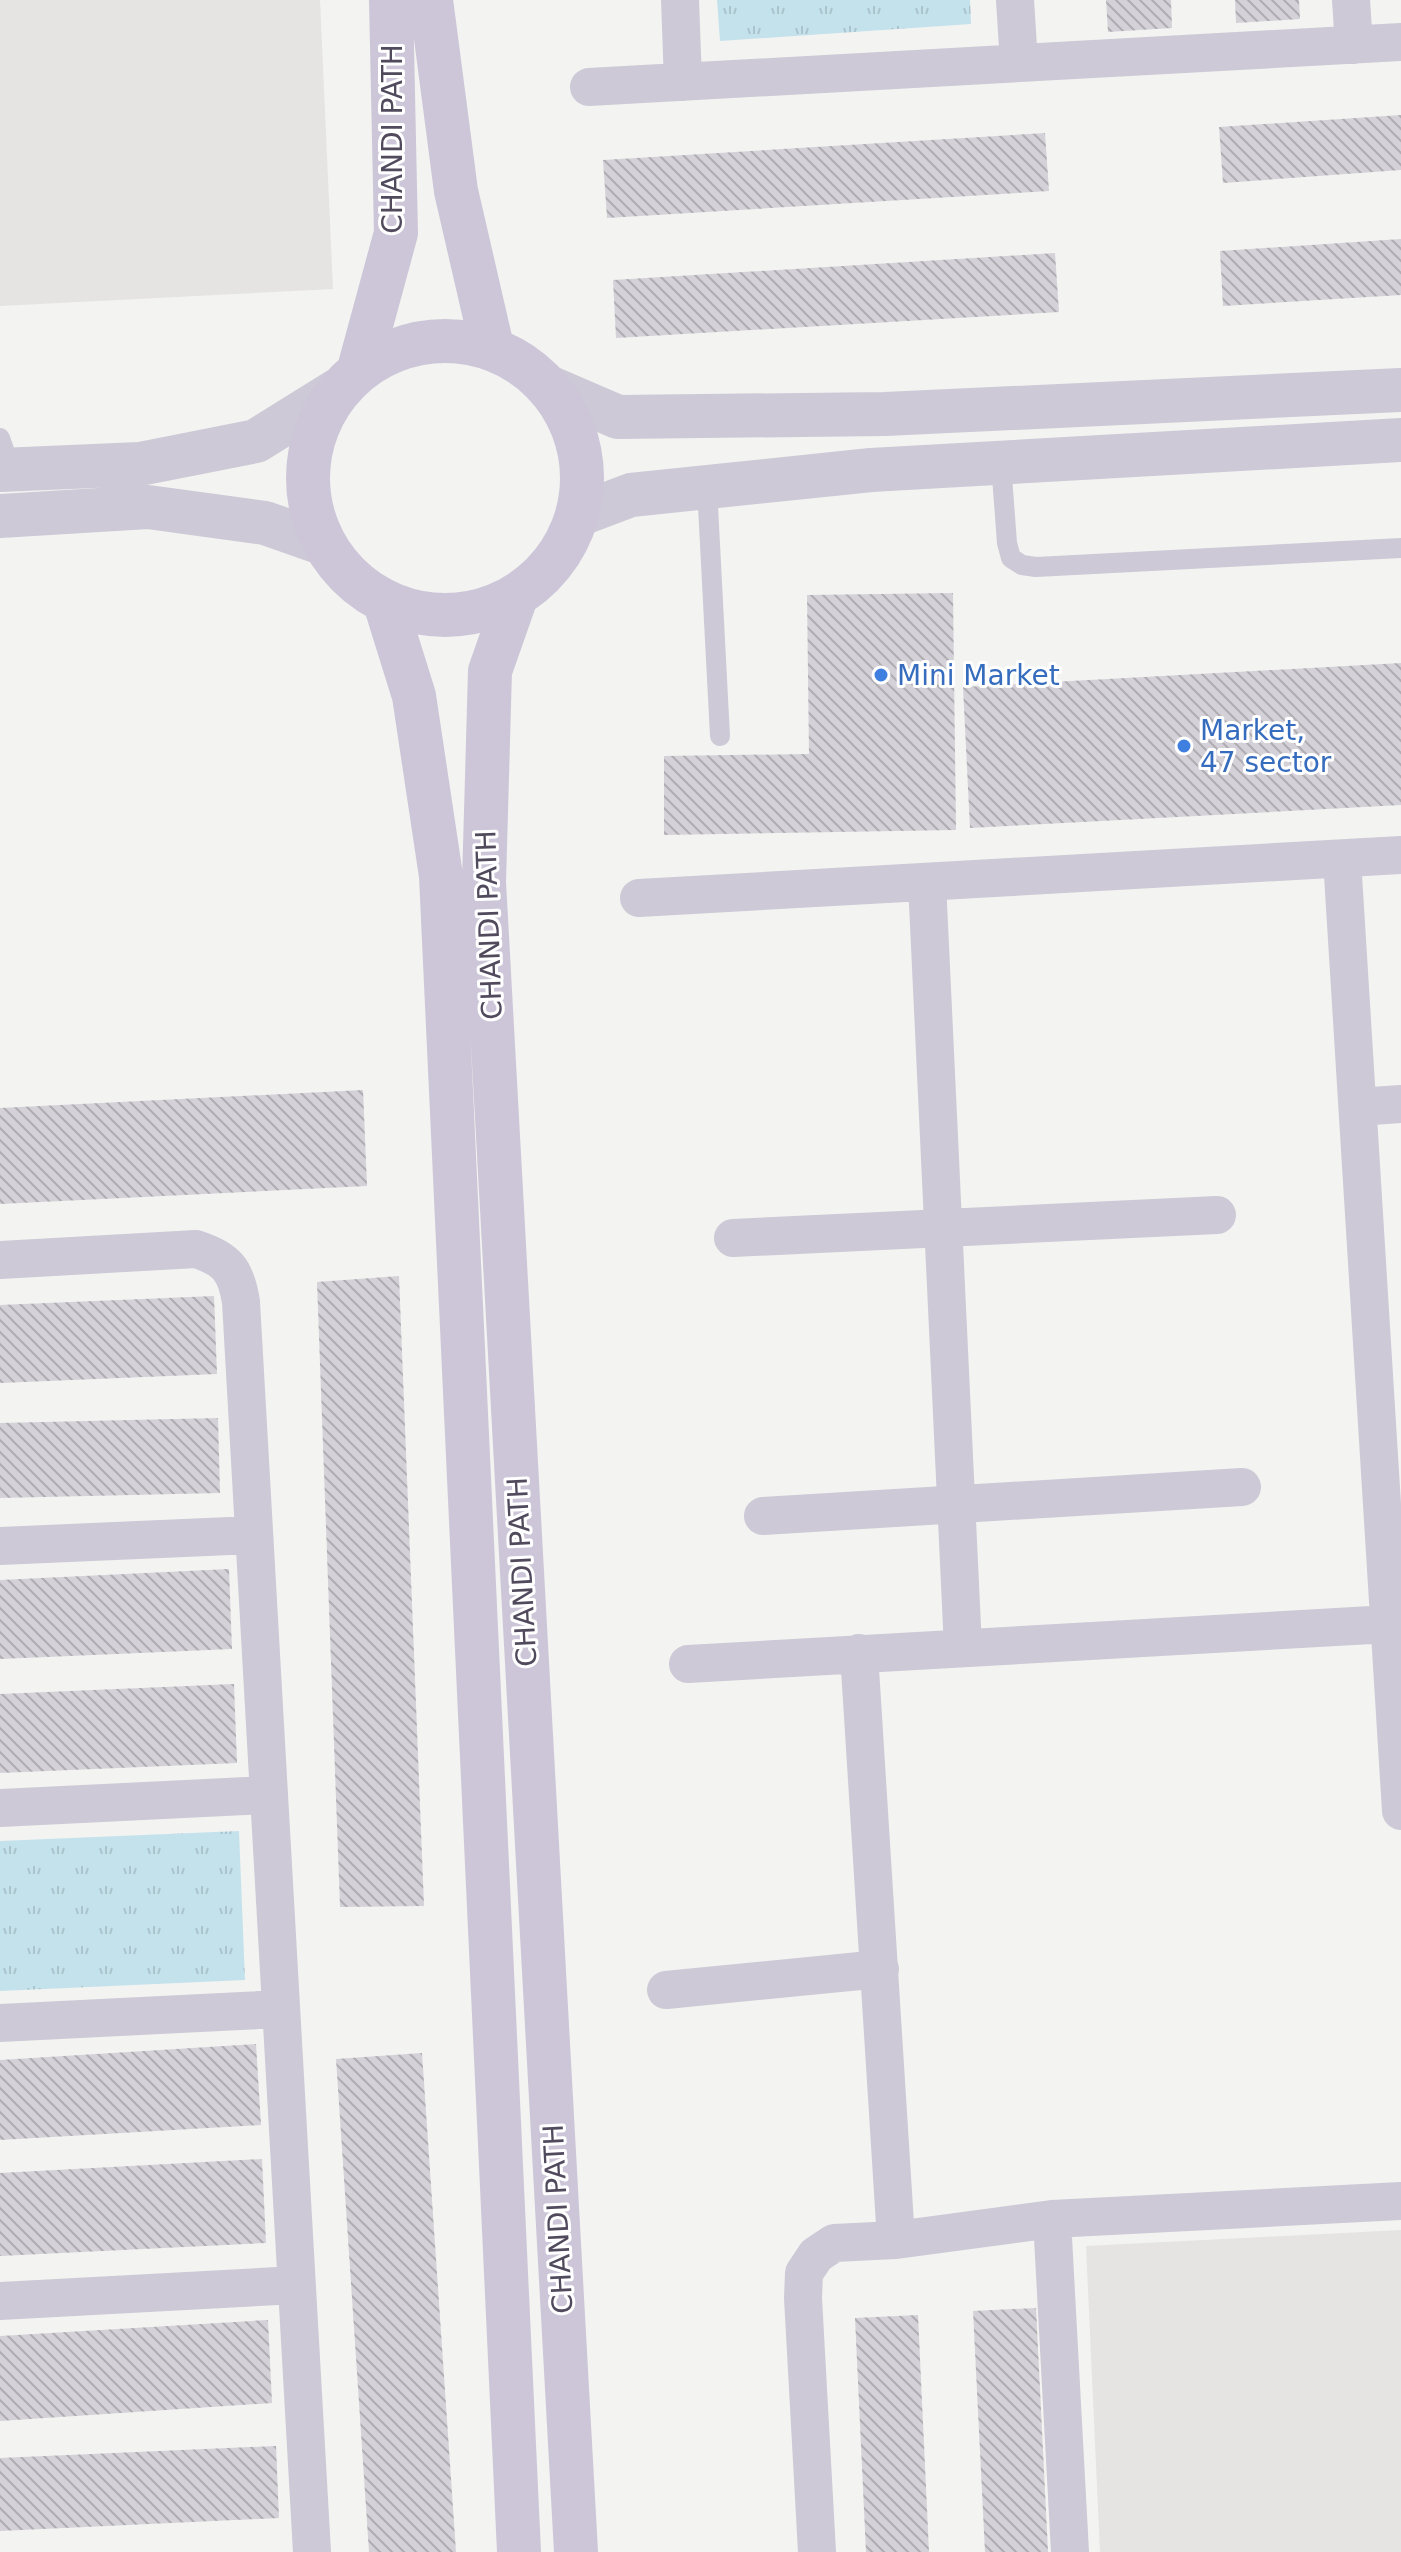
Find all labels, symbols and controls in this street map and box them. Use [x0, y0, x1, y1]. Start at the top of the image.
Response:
street label: CHANDI PATH [376, 44, 409, 234]
place label: Mini Market [897, 659, 1060, 692]
marker: Mini Market [872, 666, 890, 684]
place label: Market, 47 sector [1200, 714, 1332, 779]
marker: Market, 47 sector [1175, 737, 1193, 755]
street label: CHANDI PATH [469, 830, 509, 1020]
street label: CHANDI PATH [501, 1476, 543, 1668]
street label: CHANDI PATH [537, 2123, 579, 2315]

